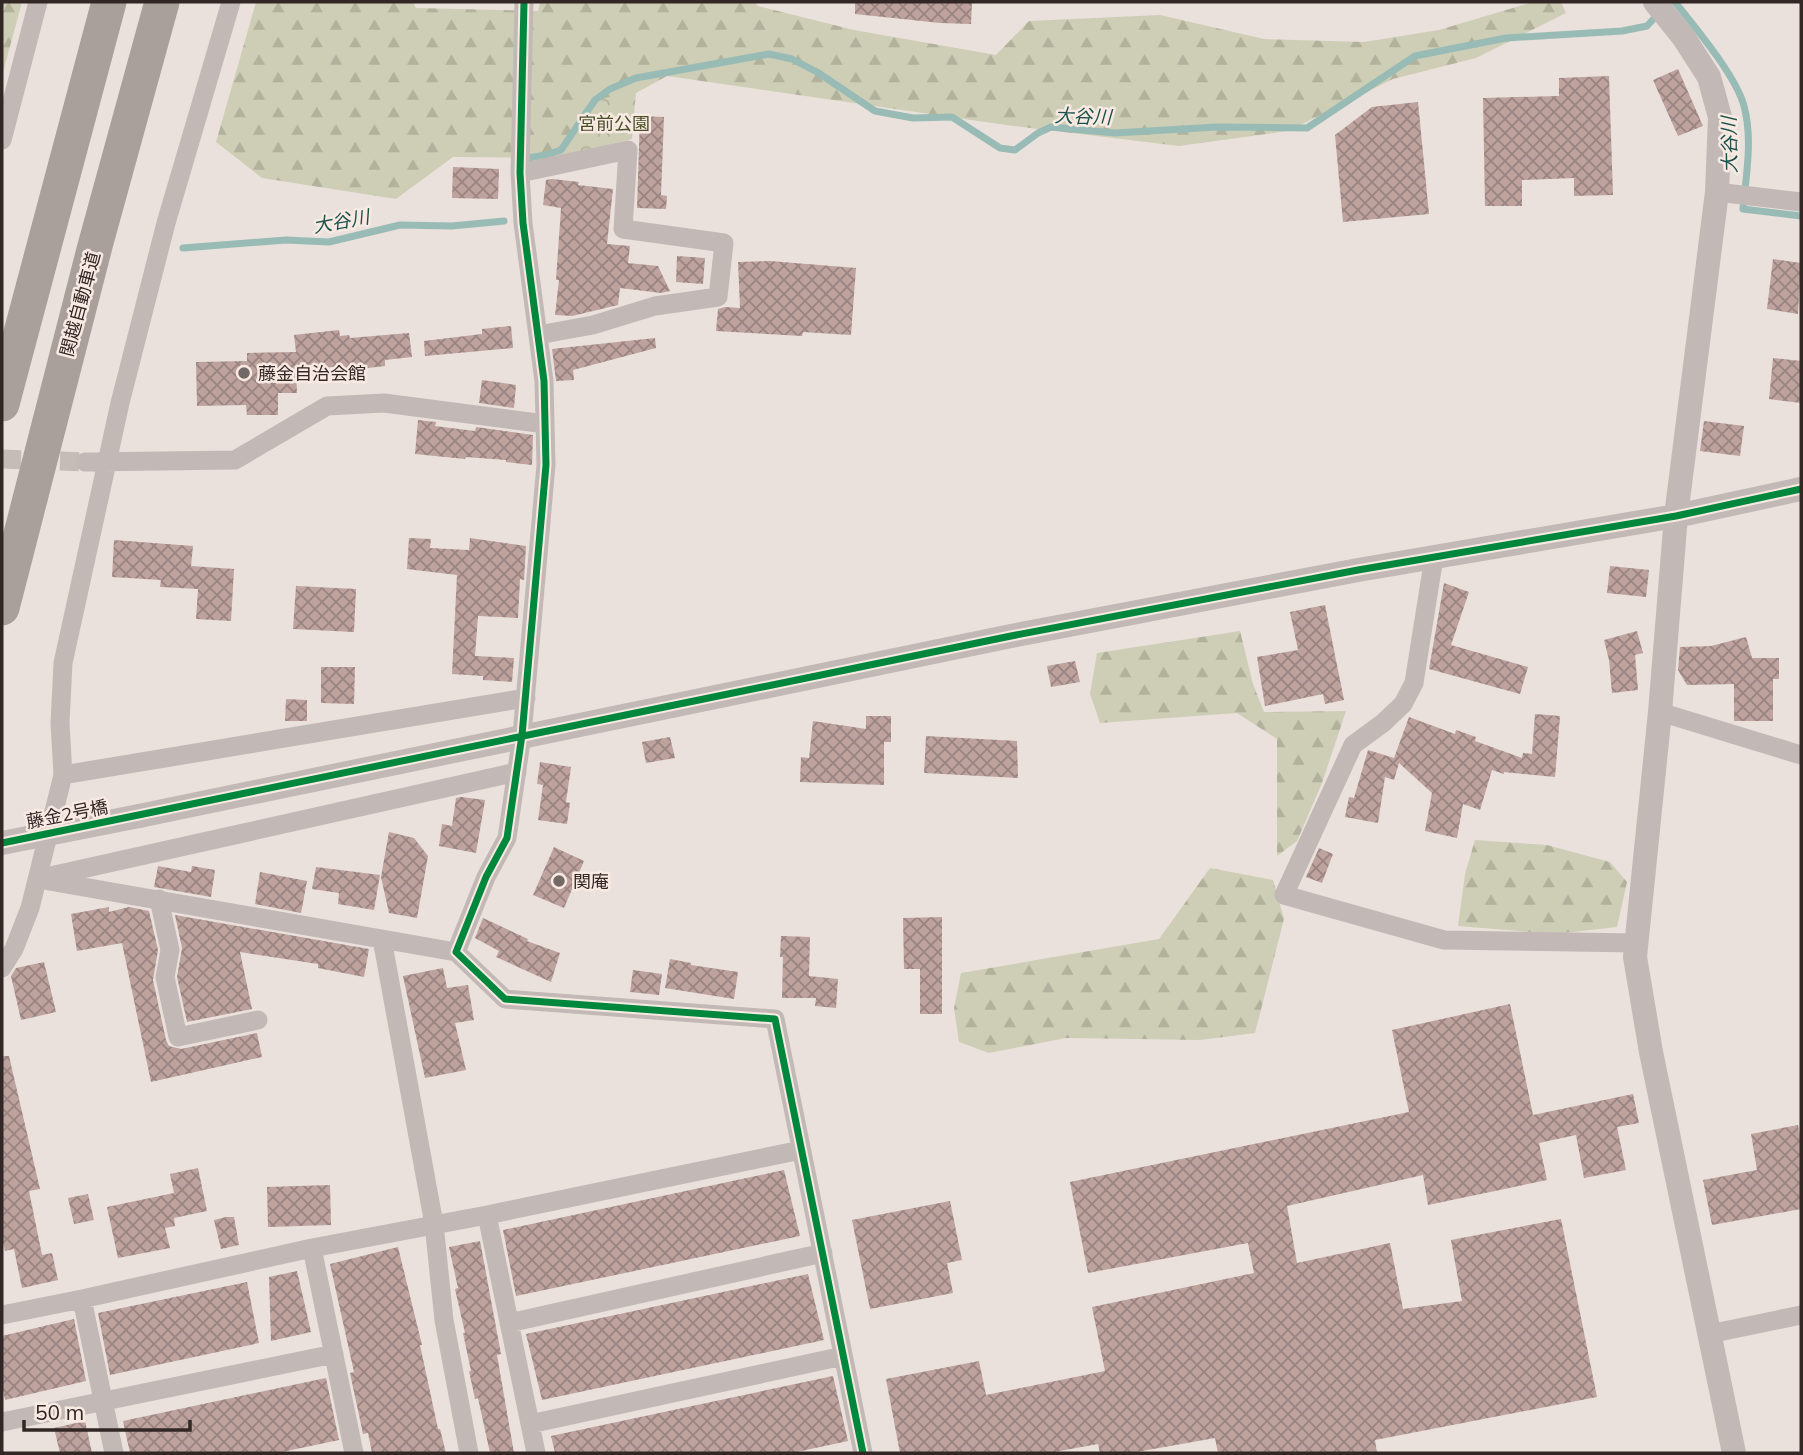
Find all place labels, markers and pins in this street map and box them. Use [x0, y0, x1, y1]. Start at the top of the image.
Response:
place label: 藤金自治会館 [258, 362, 366, 385]
marker: 藤金自治会館 [236, 365, 252, 381]
place label: 関庵 [573, 870, 609, 893]
marker: 関庵 [551, 873, 567, 889]

